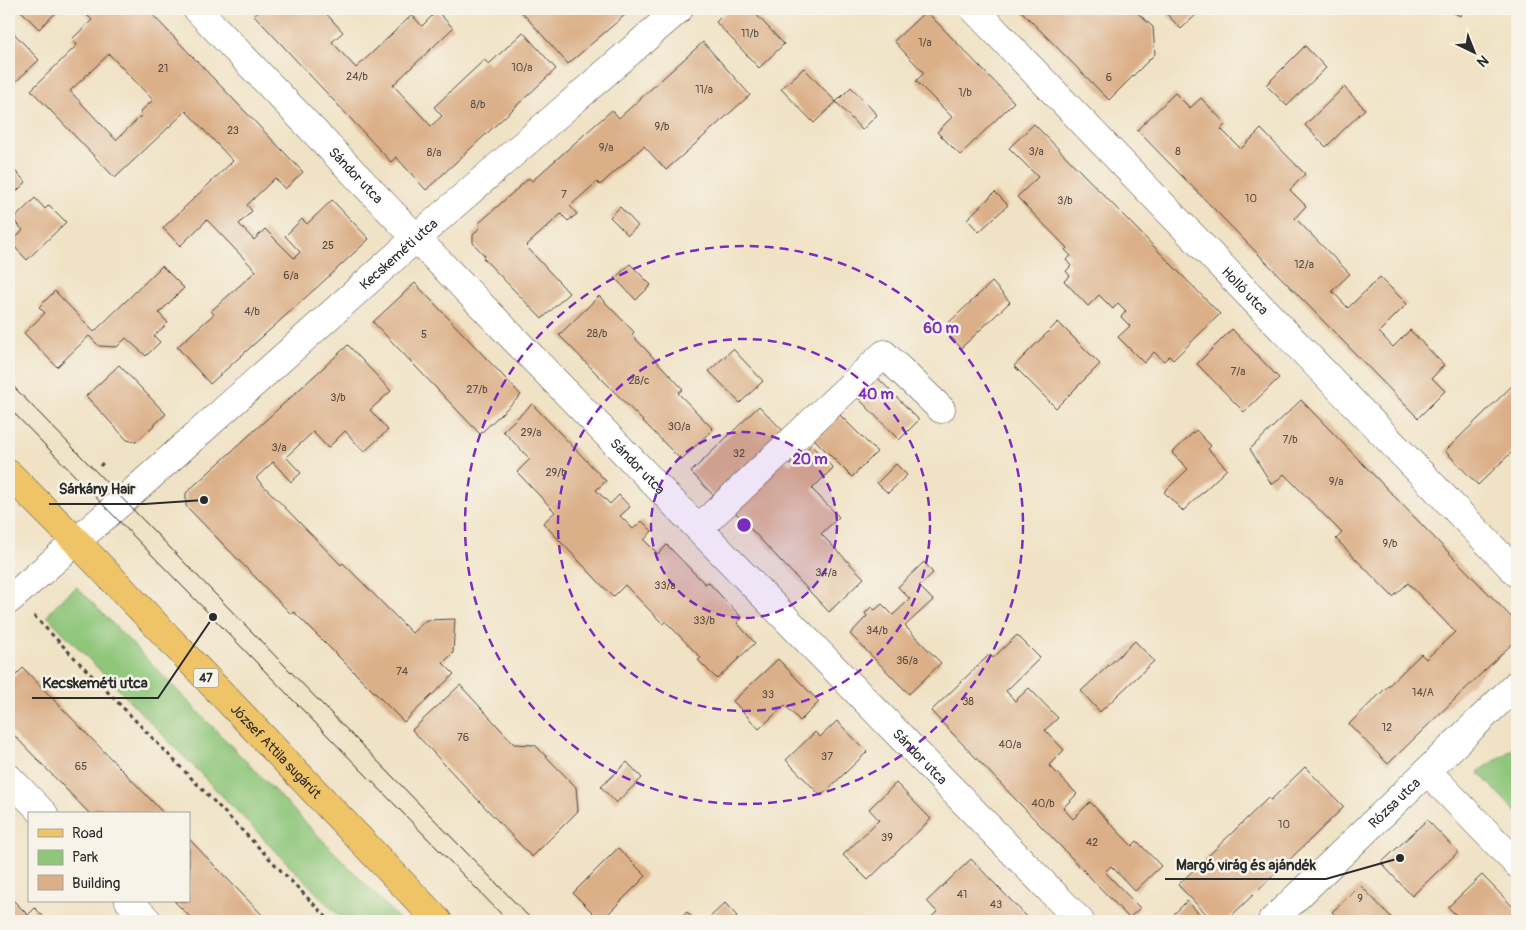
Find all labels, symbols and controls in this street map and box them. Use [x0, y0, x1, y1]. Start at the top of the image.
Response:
house number: 11/b [741, 27, 759, 40]
north arrow [1448, 28, 1498, 78]
house number: 1/a [918, 36, 932, 49]
text: N [1473, 52, 1492, 71]
house number: 10/a [512, 61, 532, 74]
house number: 21 [158, 62, 168, 75]
house number: 24/b [346, 70, 368, 83]
house number: 6 [1106, 71, 1112, 84]
house number: 11/a [695, 83, 713, 96]
house number: 1/b [958, 86, 972, 99]
house number: 8/b [471, 98, 485, 111]
house number: 9/b [654, 120, 670, 133]
house number: 23 [227, 124, 239, 137]
house number: 9/a [599, 141, 613, 154]
street label: Sándor utca [325, 144, 386, 207]
house number: 3/a [1028, 145, 1044, 158]
house number: 8 [1175, 145, 1181, 158]
house number: 8/a [427, 146, 441, 159]
house number: 7 [561, 188, 567, 201]
house number: 10 [1245, 192, 1257, 205]
house number: 3/b [1057, 194, 1073, 207]
street label: Kecskeméti utca [356, 215, 441, 294]
house number: 25 [322, 239, 334, 252]
house number: 12/a [1294, 258, 1314, 271]
street label: Holló utca [1218, 263, 1272, 319]
house number: 6/a [283, 269, 299, 282]
house number: 4/b [244, 305, 260, 318]
text: 60 m [923, 319, 959, 338]
house number: 28/b [586, 327, 608, 340]
house number: 5 [421, 328, 427, 341]
house number: 7/a [1231, 365, 1245, 378]
house number: 28/c [628, 374, 650, 387]
house number: 27/b [466, 383, 488, 396]
text: 40 m [858, 385, 894, 404]
house number: 3/b [330, 391, 346, 404]
house number: 30/a [668, 420, 690, 433]
house number: 29/a [521, 426, 541, 439]
house number: 7/b [1282, 433, 1298, 446]
street label: Sándor utca [607, 435, 668, 498]
house number: 3/a [271, 441, 287, 454]
house number: 32 [733, 447, 745, 460]
text: 20 m [792, 450, 828, 469]
house number: 29/b [545, 466, 567, 479]
callout: Sárkány Hair [49, 474, 145, 504]
house number: 9/a [1329, 475, 1343, 488]
text: Sárkány Hair [59, 480, 136, 499]
centre of rings [735, 516, 753, 534]
house number: 9/b [1382, 537, 1398, 550]
house number: 34/a [815, 566, 837, 579]
house number: 33/a [654, 579, 676, 592]
house number: 33/b [693, 614, 715, 627]
house number: 34/b [866, 624, 888, 637]
house number: 36/a [896, 654, 918, 667]
house number: 74 [396, 665, 409, 678]
callout: Kecskeméti utca [32, 668, 158, 698]
road number: 47 [194, 668, 218, 688]
text: Kecskeméti utca [42, 674, 148, 693]
house number: 14/A [1412, 686, 1434, 699]
house number: 33 [762, 688, 774, 701]
house number: 38 [962, 695, 974, 708]
street label: József Attila sugárút [227, 701, 325, 802]
house number: 12 [1382, 721, 1392, 734]
street label: Sándor utca [889, 725, 951, 788]
house number: 76 [457, 731, 469, 744]
house number: 40/a [999, 738, 1021, 751]
house number: 37 [821, 750, 833, 763]
house number: 65 [75, 760, 87, 773]
street label: Rózsa utca [1365, 774, 1424, 832]
house number: 40/b [1031, 797, 1055, 810]
legend [28, 812, 190, 902]
house number: 10 [1278, 818, 1290, 831]
text: Road [72, 824, 103, 843]
house number: 39 [881, 831, 893, 844]
house number: 42 [1086, 836, 1098, 849]
text: Park [72, 848, 99, 867]
callout: Margó virág és ajándék [1165, 849, 1326, 879]
text: Margó virág és ajándék [1176, 856, 1317, 875]
text: Building [72, 874, 120, 893]
house number: 41 [957, 888, 967, 901]
house number: 9 [1357, 892, 1363, 905]
house number: 43 [990, 898, 1002, 911]

